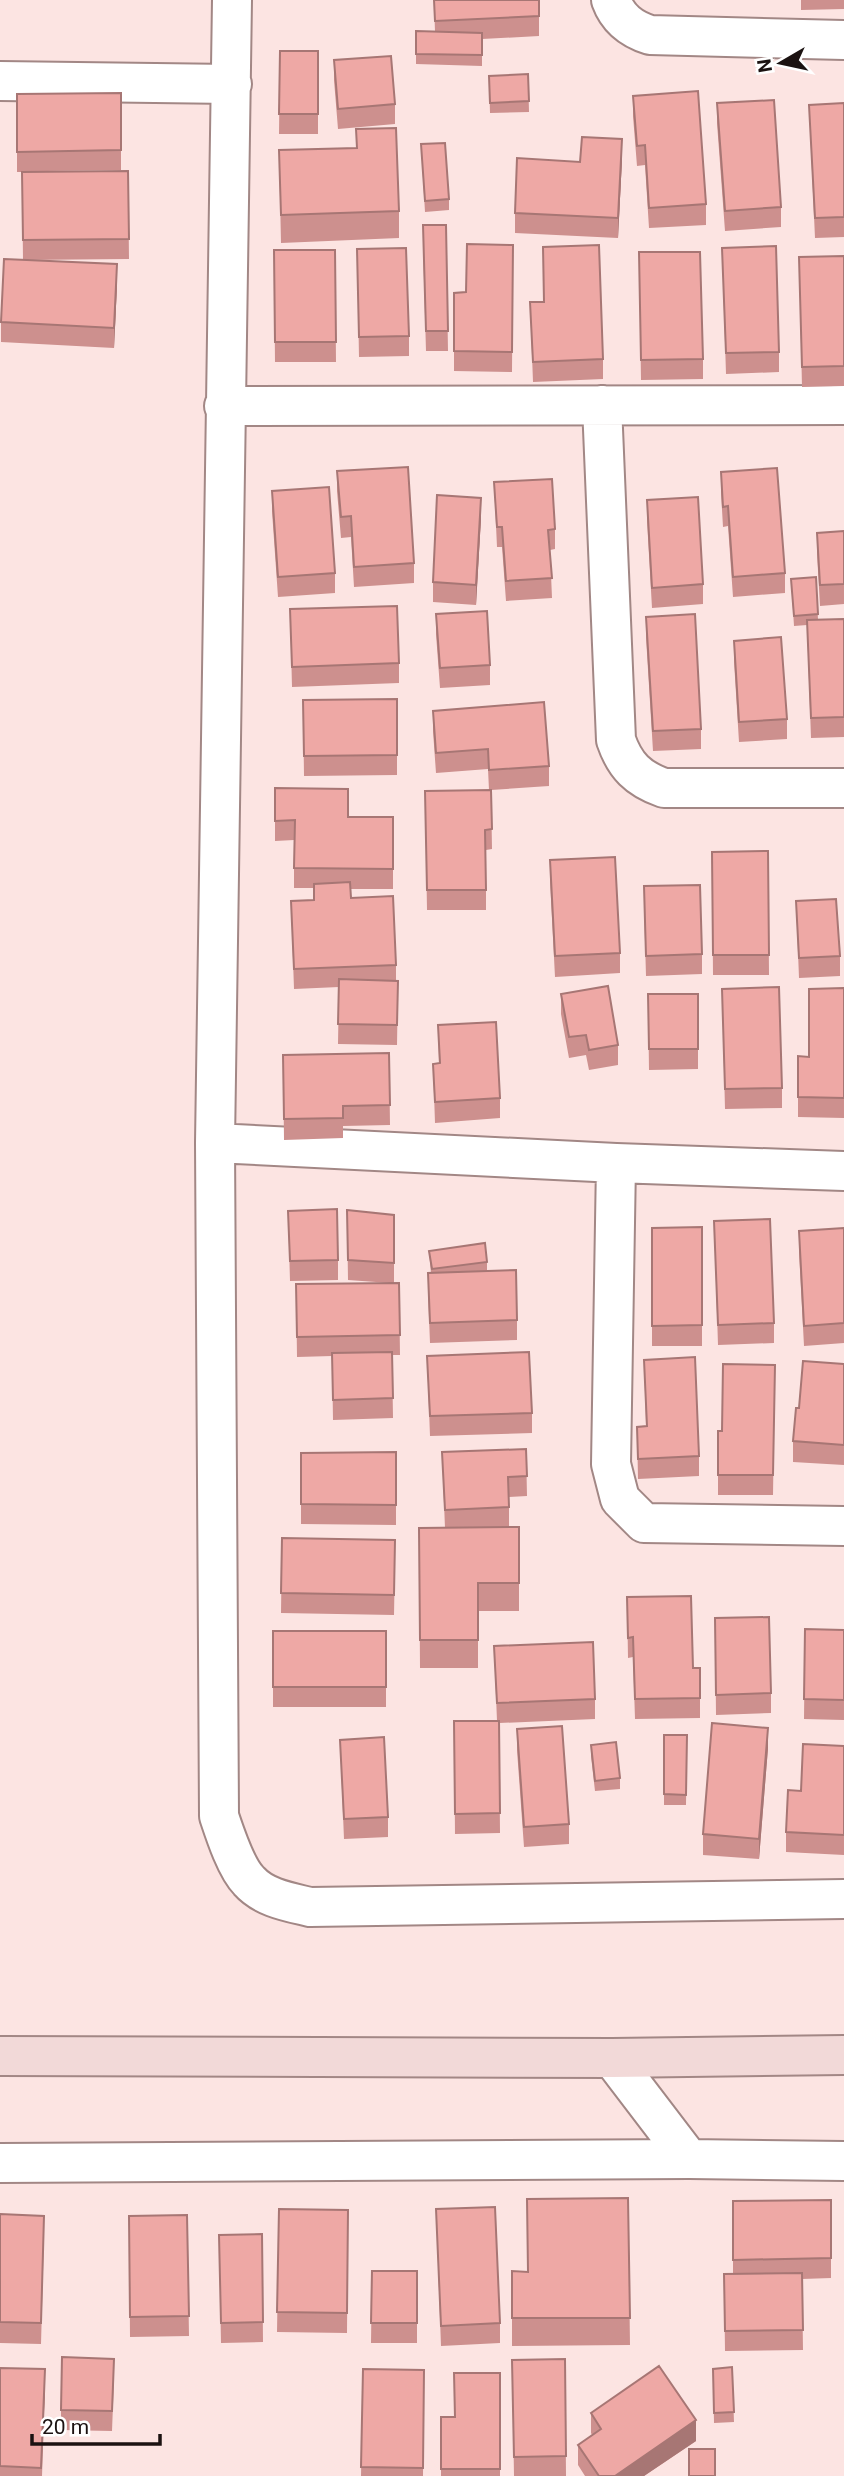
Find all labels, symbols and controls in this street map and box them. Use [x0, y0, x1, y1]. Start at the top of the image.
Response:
north arrow [746, 28, 816, 98]
text: N [752, 57, 777, 74]
scale bar [32, 2402, 159, 2446]
text: 20 m [42, 2415, 89, 2439]

